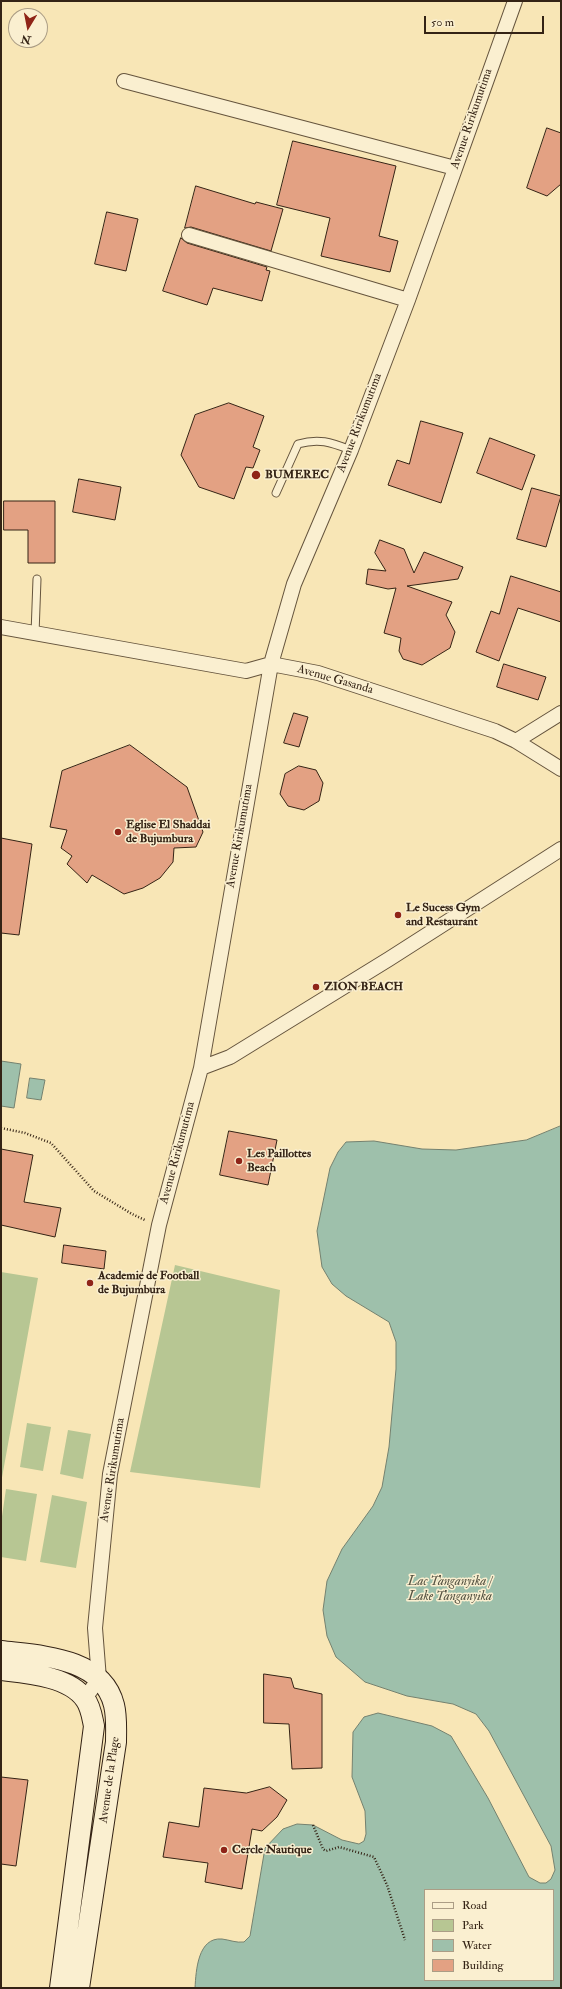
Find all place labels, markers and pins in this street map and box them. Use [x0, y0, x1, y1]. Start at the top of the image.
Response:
place label: BUMEREC [265, 468, 329, 482]
marker: BUMEREC [250, 469, 262, 481]
place label: Eglise El Shaddai de Bujumbura [126, 818, 211, 846]
marker: Eglise El Shaddai de Bujumbura [113, 827, 123, 837]
place label: Le Sucess Gym and Restaurant [406, 901, 480, 929]
marker: Le Sucess Gym and Restaurant [393, 910, 403, 920]
place label: ZION BEACH [324, 980, 403, 994]
marker: ZION BEACH [311, 982, 321, 992]
place label: Les Paillottes Beach [247, 1147, 311, 1175]
marker: Les Paillottes Beach [234, 1156, 244, 1166]
place label: Academie de Football de Bujumbura [98, 1269, 199, 1297]
marker: Academie de Football de Bujumbura [85, 1278, 95, 1288]
place label: Cercle Nautique [232, 1843, 312, 1857]
marker: Cercle Nautique [219, 1845, 229, 1855]

